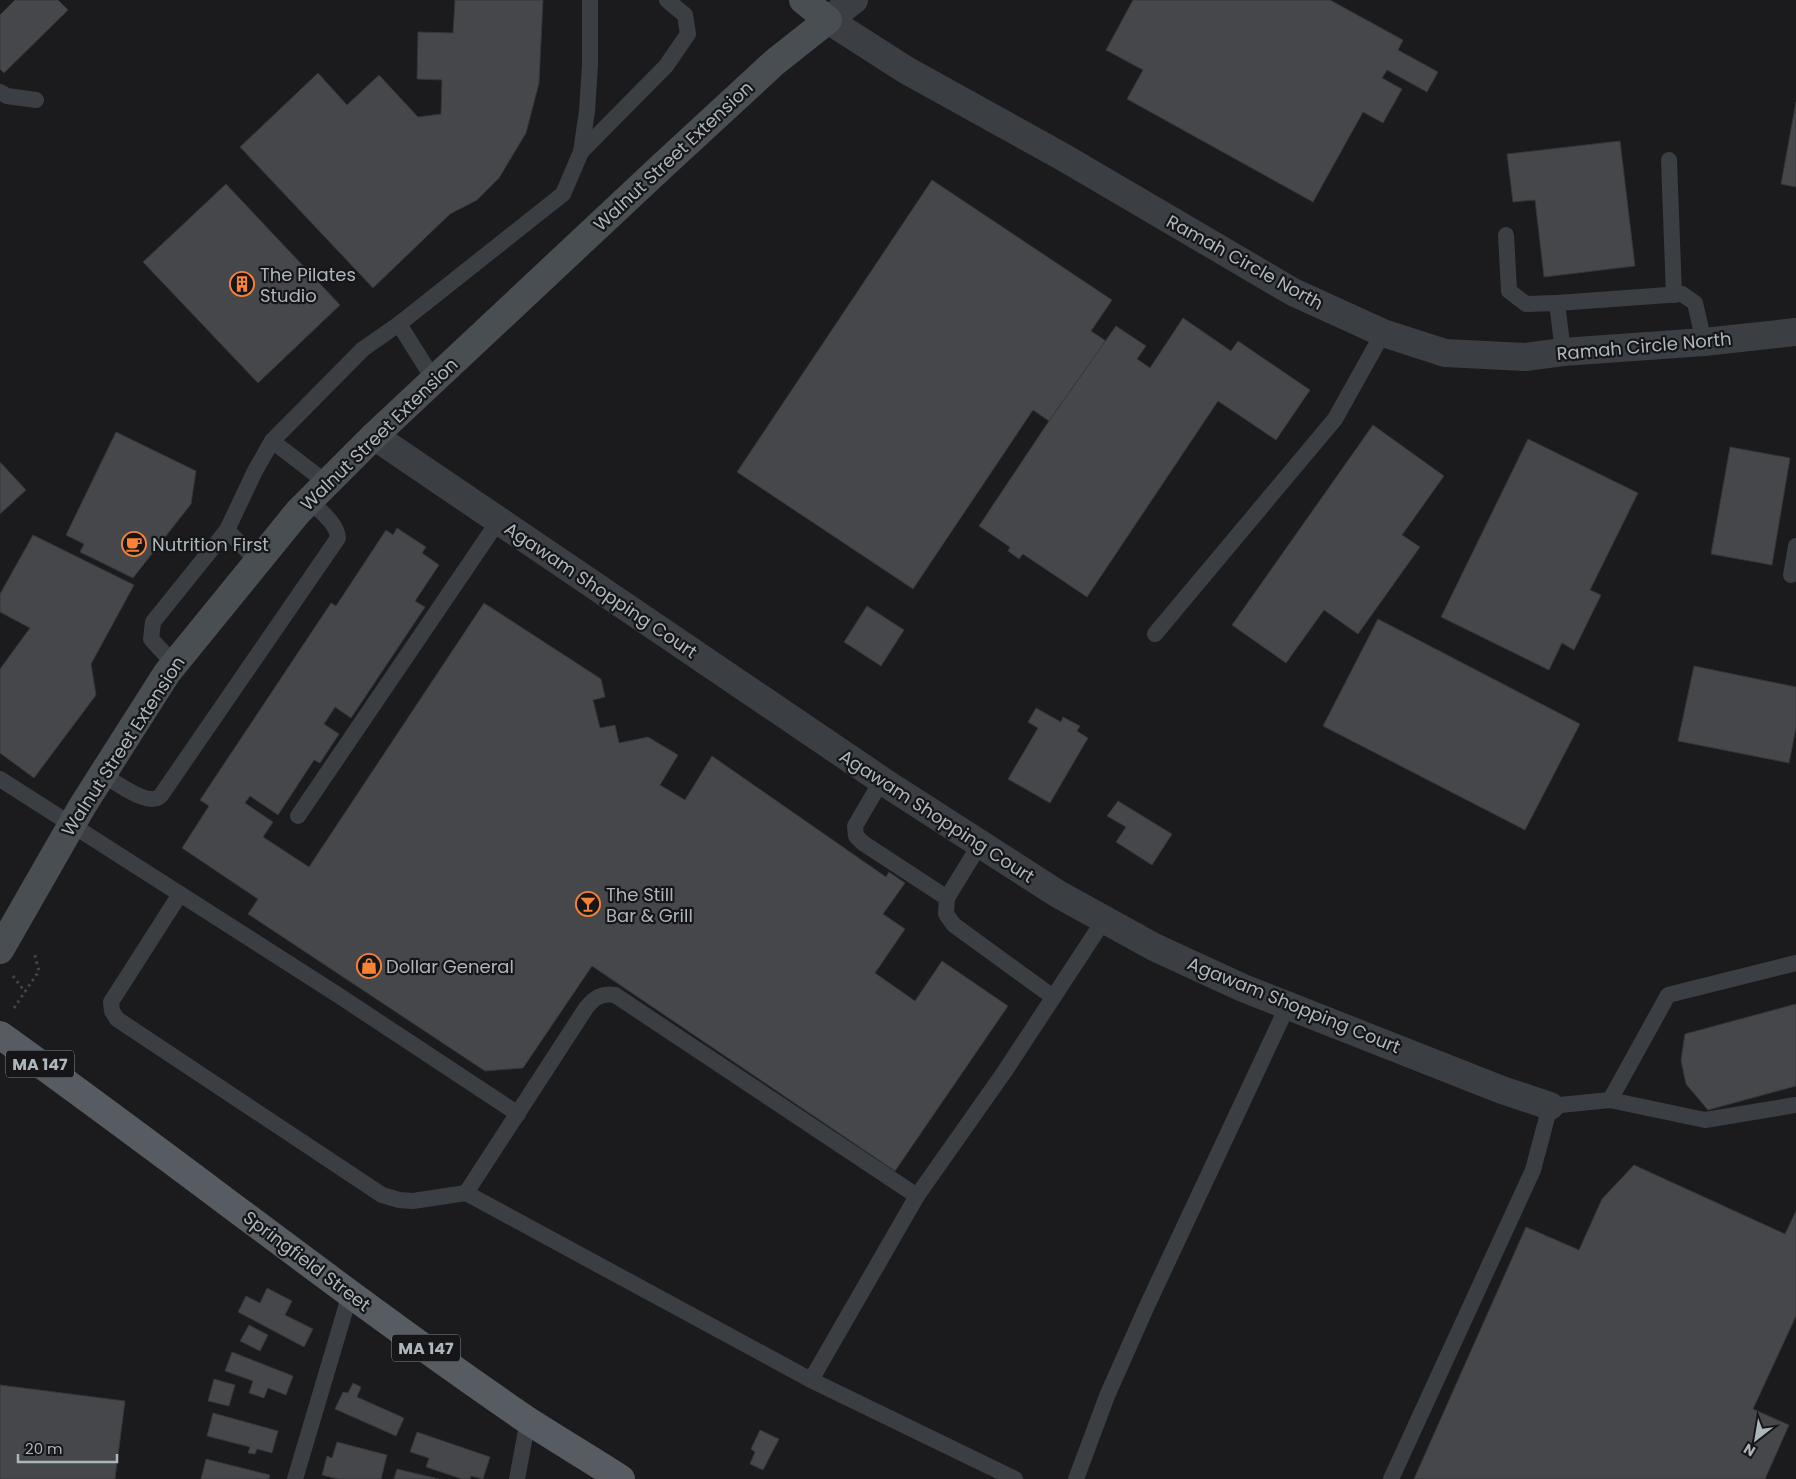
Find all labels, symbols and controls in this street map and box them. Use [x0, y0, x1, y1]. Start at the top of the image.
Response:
street label: Walnut Street Extension [588, 75, 758, 237]
street label: Ramah Circle North [1162, 209, 1328, 315]
place label: The Pilates Studio [260, 262, 356, 308]
building icon: The Pilates Studio [229, 271, 255, 297]
street label: Ramah Circle North [1556, 326, 1732, 366]
street label: Walnut Street Extension [295, 352, 463, 516]
street label: Agawam Shopping Court [500, 516, 702, 664]
cafe icon: Nutrition First [121, 531, 147, 557]
place label: Nutrition First [152, 532, 269, 557]
street label: Walnut Street Extension [55, 651, 191, 841]
street label: Agawam Shopping Court [835, 743, 1039, 889]
place label: The Still Bar & Grill [606, 882, 693, 928]
bar icon: The Still Bar & Grill [575, 891, 601, 917]
street label: Agawam Shopping Court [1184, 951, 1404, 1059]
shop icon: Dollar General [356, 953, 382, 979]
place label: Dollar General [386, 954, 514, 979]
road number: MA 147 [6, 1050, 74, 1078]
street label: Springfield Street [238, 1205, 376, 1317]
road number: MA 147 [392, 1335, 460, 1362]
north arrow [1731, 1414, 1781, 1464]
scale bar [18, 1432, 116, 1464]
text: 20 m [25, 1438, 63, 1459]
text: N [1740, 1439, 1759, 1461]

